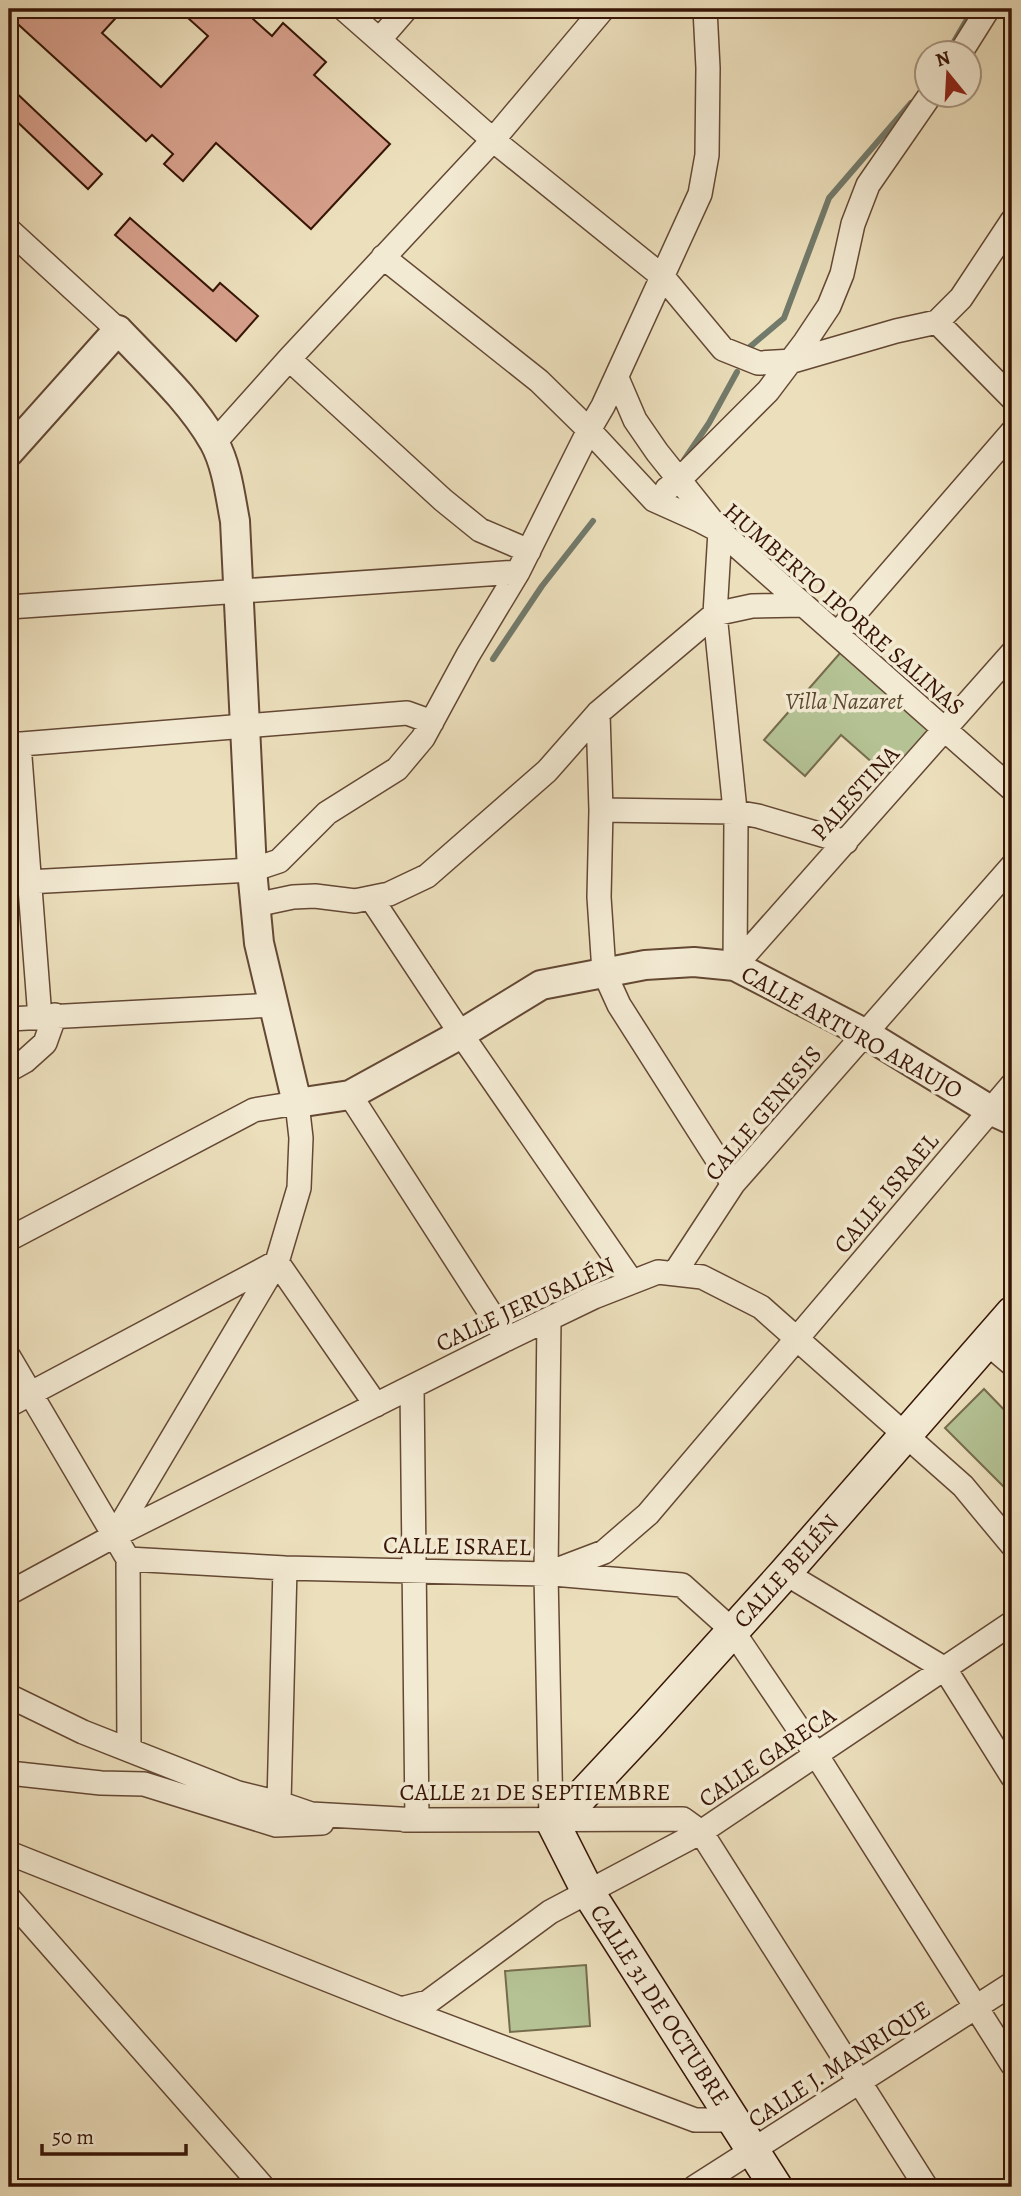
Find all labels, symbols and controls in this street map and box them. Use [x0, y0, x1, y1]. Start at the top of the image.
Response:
north arrow [912, 38, 982, 108]
text: N [932, 44, 954, 73]
street label: HUMBERTO IPORRE SALINAS [717, 495, 971, 723]
park label: Villa Nazaret [785, 685, 904, 717]
street label: PALESTINA [804, 738, 907, 848]
street label: CALLE ARTURO ARAUJO [736, 958, 968, 1106]
street label: CALLE GENESIS [697, 1039, 829, 1187]
street label: CALLE ISRAEL [826, 1125, 946, 1260]
street label: CALLE JERUSALÉN [431, 1249, 619, 1359]
street label: CALLE BELÉN [726, 1507, 846, 1635]
street label: CALLE ISRAEL [383, 1529, 532, 1563]
street label: CALLE GARECA [692, 1699, 843, 1815]
street label: CALLE 21 DE SEPTIEMBRE [399, 1776, 671, 1808]
street label: CALLE 31 DE OCTUBRE [583, 1898, 737, 2112]
street label: CALLE J. MANRIQUE [742, 1993, 936, 2135]
scale bar [42, 2112, 186, 2156]
text: 50 m [52, 2123, 94, 2151]

